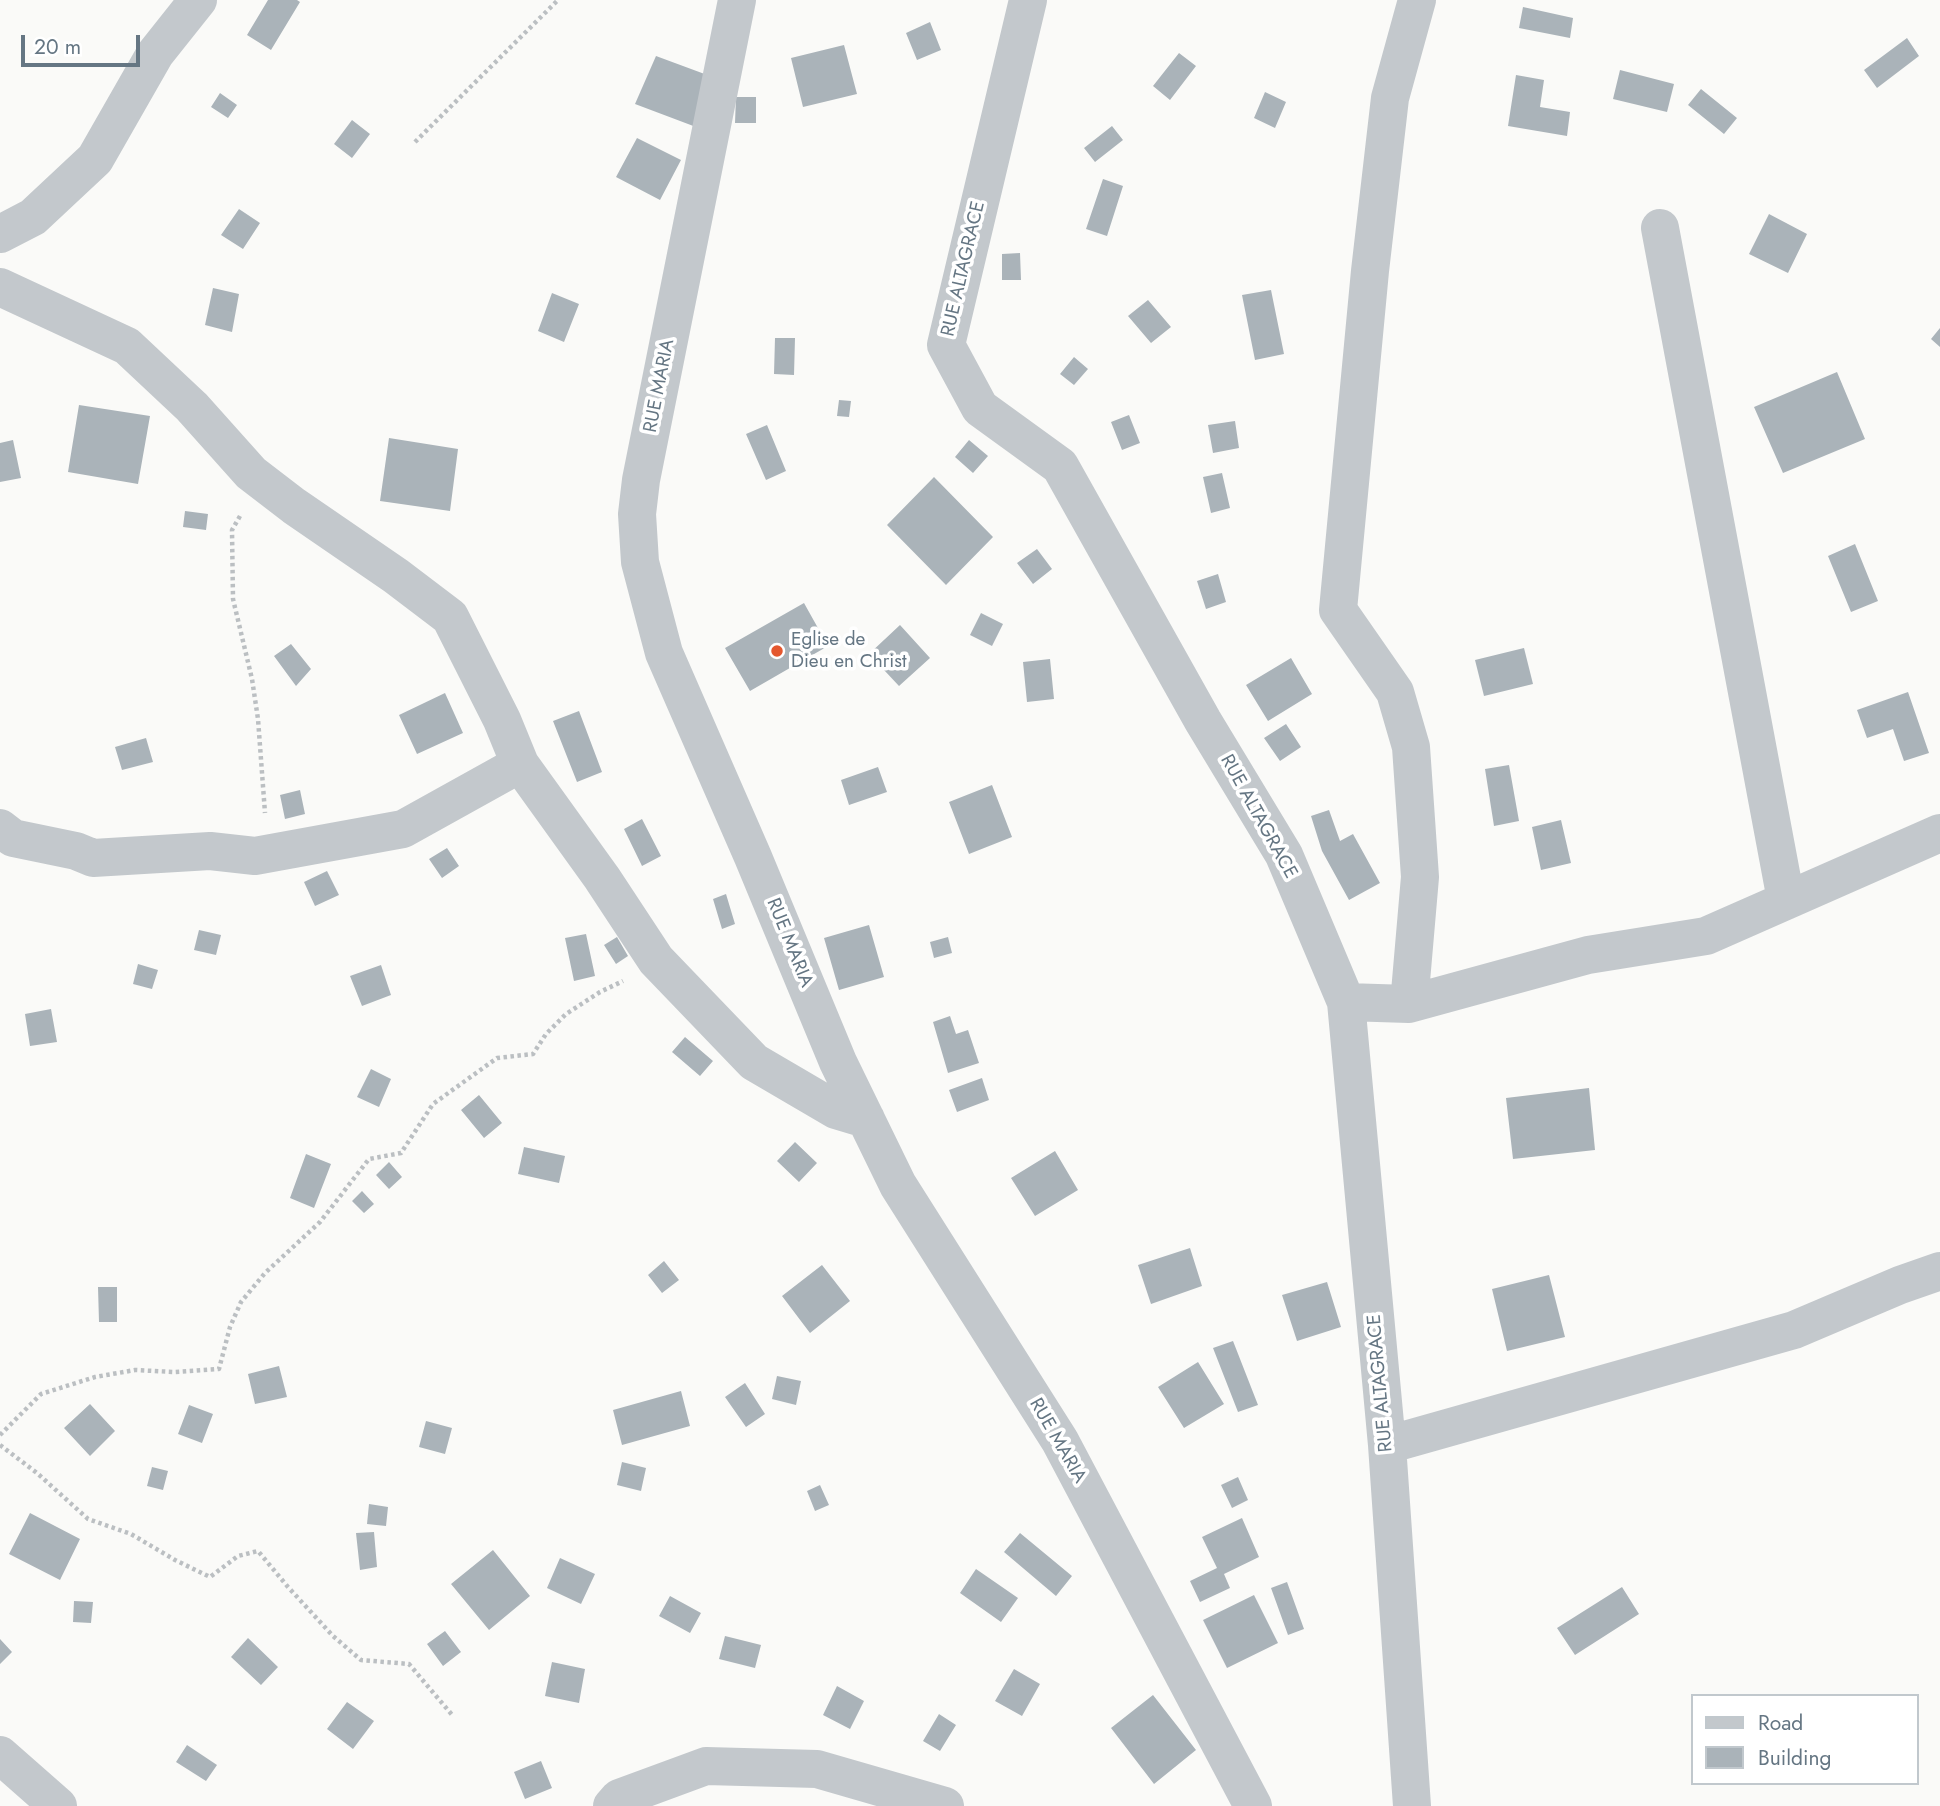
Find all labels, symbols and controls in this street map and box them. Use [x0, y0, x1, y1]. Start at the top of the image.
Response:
scale bar [24, 21, 144, 65]
text: 20 m [34, 32, 81, 62]
street label: RUE ALTAGRACE [937, 199, 991, 339]
street label: RUE MARIA [640, 337, 680, 435]
place label: Eglise de Dieu en Christ [791, 629, 906, 673]
marker: Eglise de Dieu en Christ [769, 643, 785, 659]
street label: RUE ALTAGRACE [1215, 751, 1301, 883]
street label: RUE MARIA [761, 895, 817, 991]
street label: RUE ALTAGRACE [1364, 1313, 1398, 1453]
street label: RUE MARIA [1024, 1394, 1090, 1488]
legend [1692, 1694, 1919, 1785]
text: Road [1758, 1708, 1803, 1738]
text: Building [1758, 1743, 1831, 1773]

